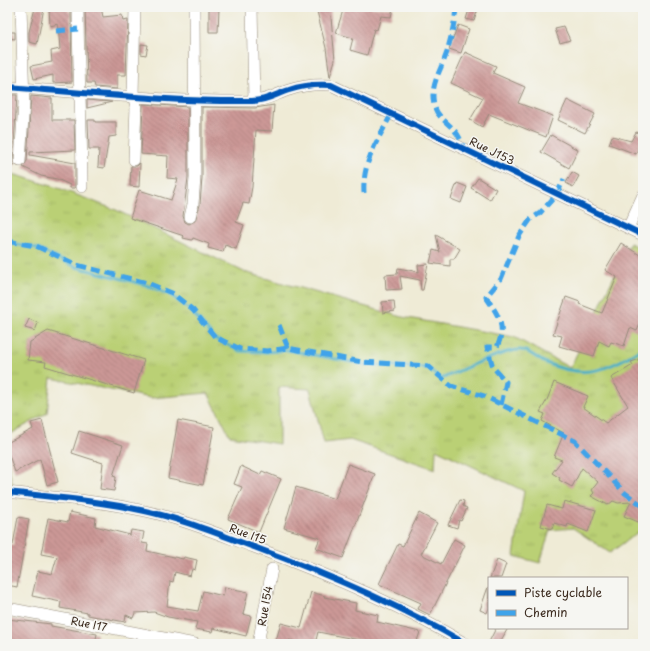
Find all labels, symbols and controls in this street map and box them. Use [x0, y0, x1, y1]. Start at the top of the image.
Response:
street label: Rue J153 [467, 132, 518, 169]
street label: Rue I15 [227, 519, 269, 548]
legend [488, 577, 628, 629]
text: Piste cyclable [524, 583, 602, 601]
street label: Rue I54 [253, 584, 276, 627]
text: Chemin [524, 603, 568, 621]
street label: Rue I17 [69, 612, 109, 635]

